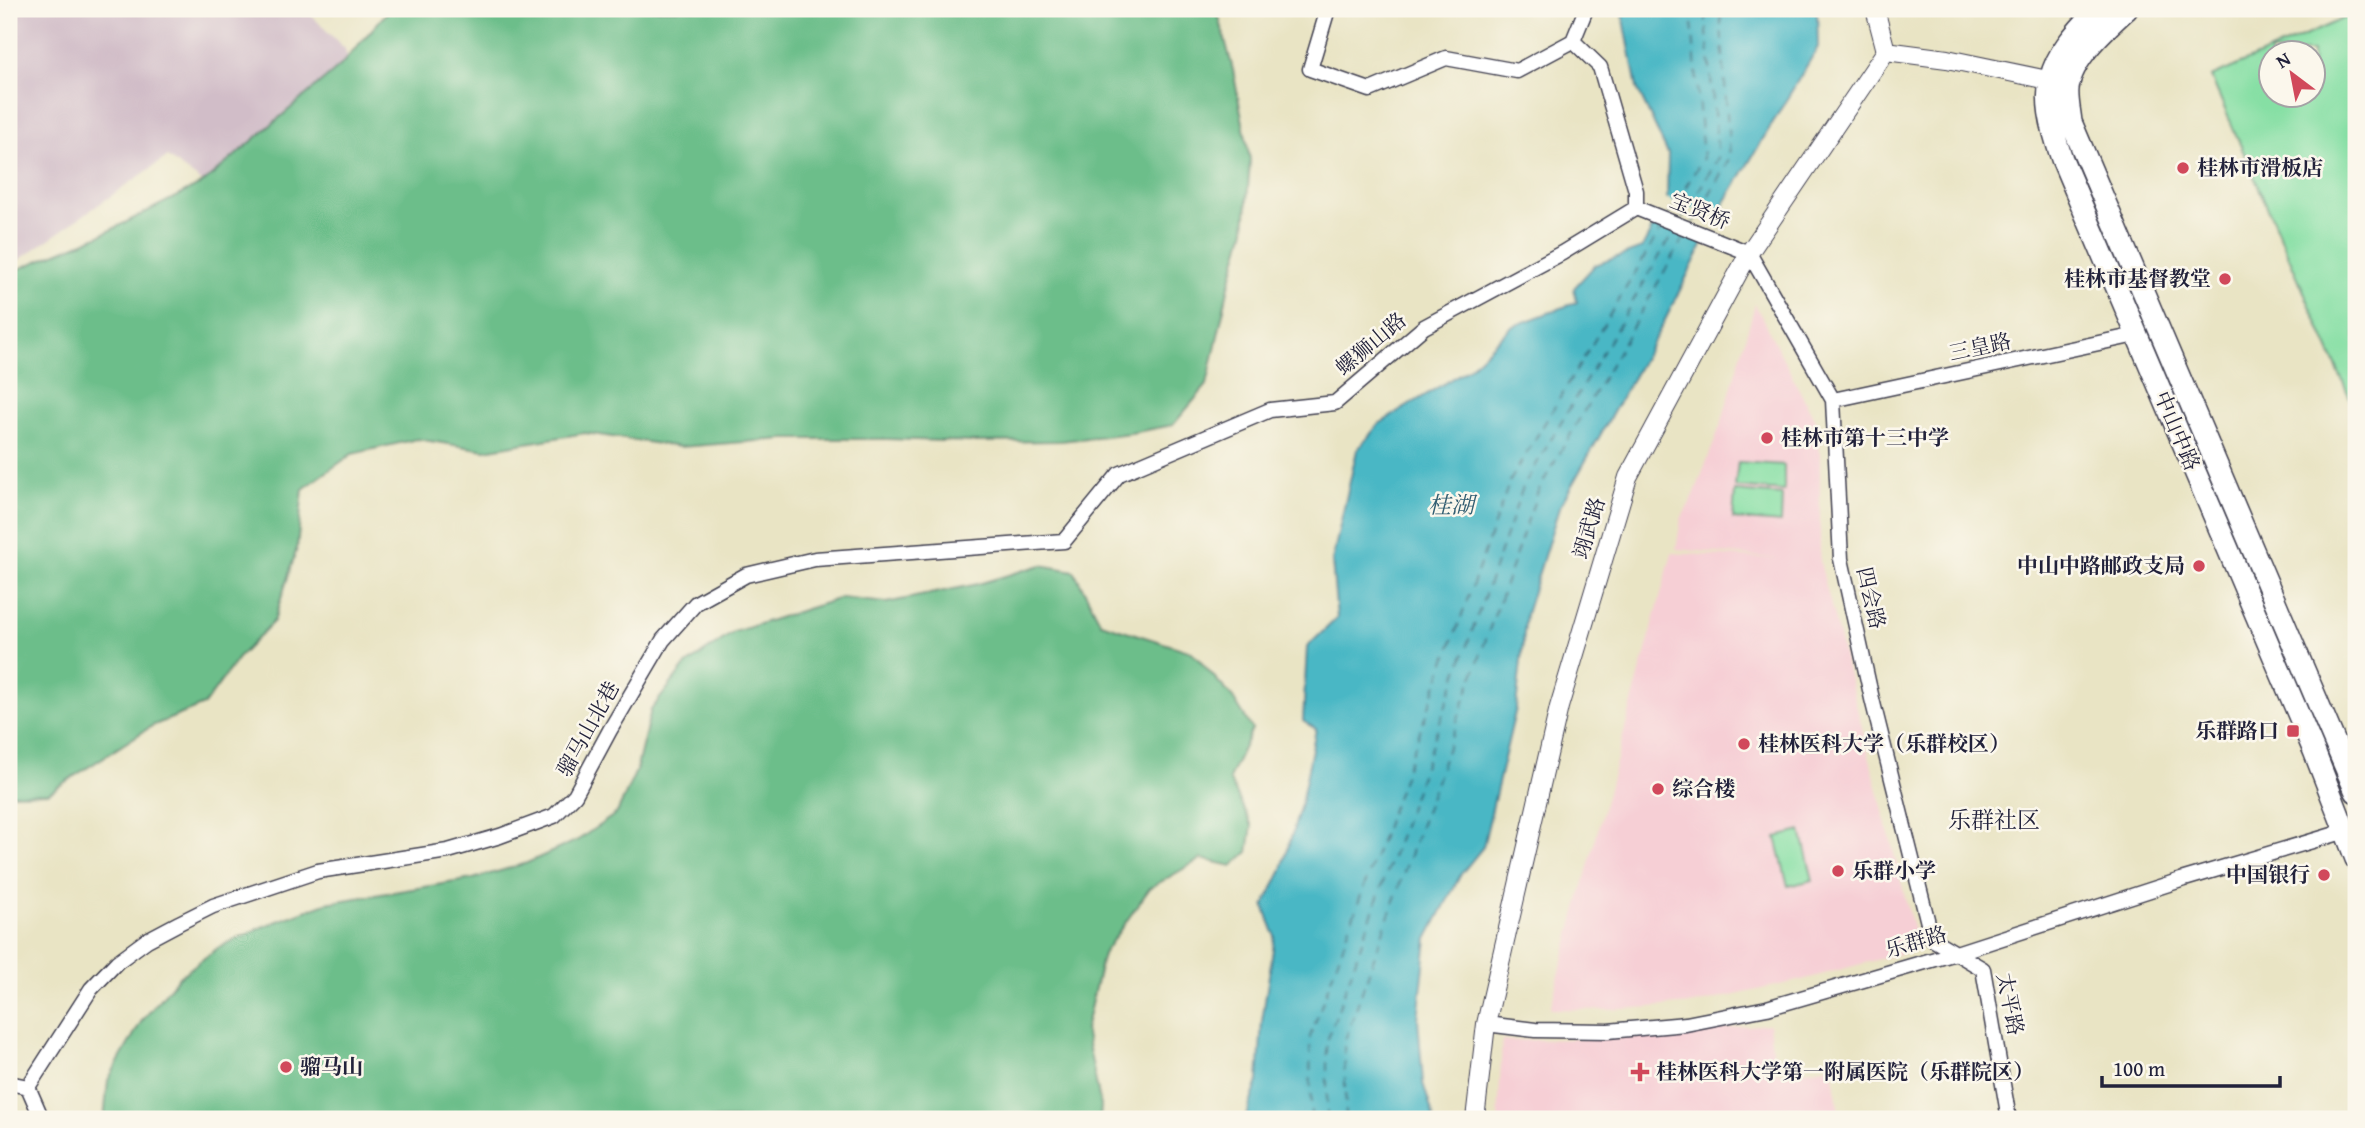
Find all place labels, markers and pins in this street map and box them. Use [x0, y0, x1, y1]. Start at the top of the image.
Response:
place label: 桂林市滑板店 [2197, 152, 2323, 183]
marker: 桂林市滑板店 [2175, 160, 2191, 176]
place label: 桂林市基督教堂 [2064, 263, 2211, 294]
marker: 桂林市基督教堂 [2217, 271, 2233, 287]
place label: 桂林市第十三中学 [1781, 422, 1949, 453]
marker: 桂林市第十三中学 [1759, 430, 1775, 446]
place label: 中山中路邮政支局 [2017, 550, 2185, 581]
marker: 中山中路邮政支局 [2191, 558, 2207, 574]
place label: 乐群路口 [2195, 715, 2279, 746]
marker: 乐群路口 [2285, 723, 2301, 739]
place label: 桂林医科大学（乐群校区） [1758, 728, 2010, 759]
marker: 桂林医科大学（乐群校区） [1736, 736, 1752, 752]
place label: 综合楼 [1672, 773, 1735, 804]
marker: 综合楼 [1650, 781, 1666, 797]
place label: 乐群小学 [1852, 855, 1936, 886]
place label: 中国银行 [2226, 859, 2310, 890]
marker: 乐群小学 [1830, 863, 1846, 879]
marker: 中国银行 [2316, 867, 2332, 883]
place label: 骝马山 [300, 1051, 363, 1082]
place label: 桂林医科大学第一附属医院（乐群院区） [1656, 1056, 2034, 1087]
marker: 骝马山 [278, 1059, 294, 1075]
marker: 桂林医科大学第一附属医院（乐群院区） [1630, 1062, 1650, 1082]

